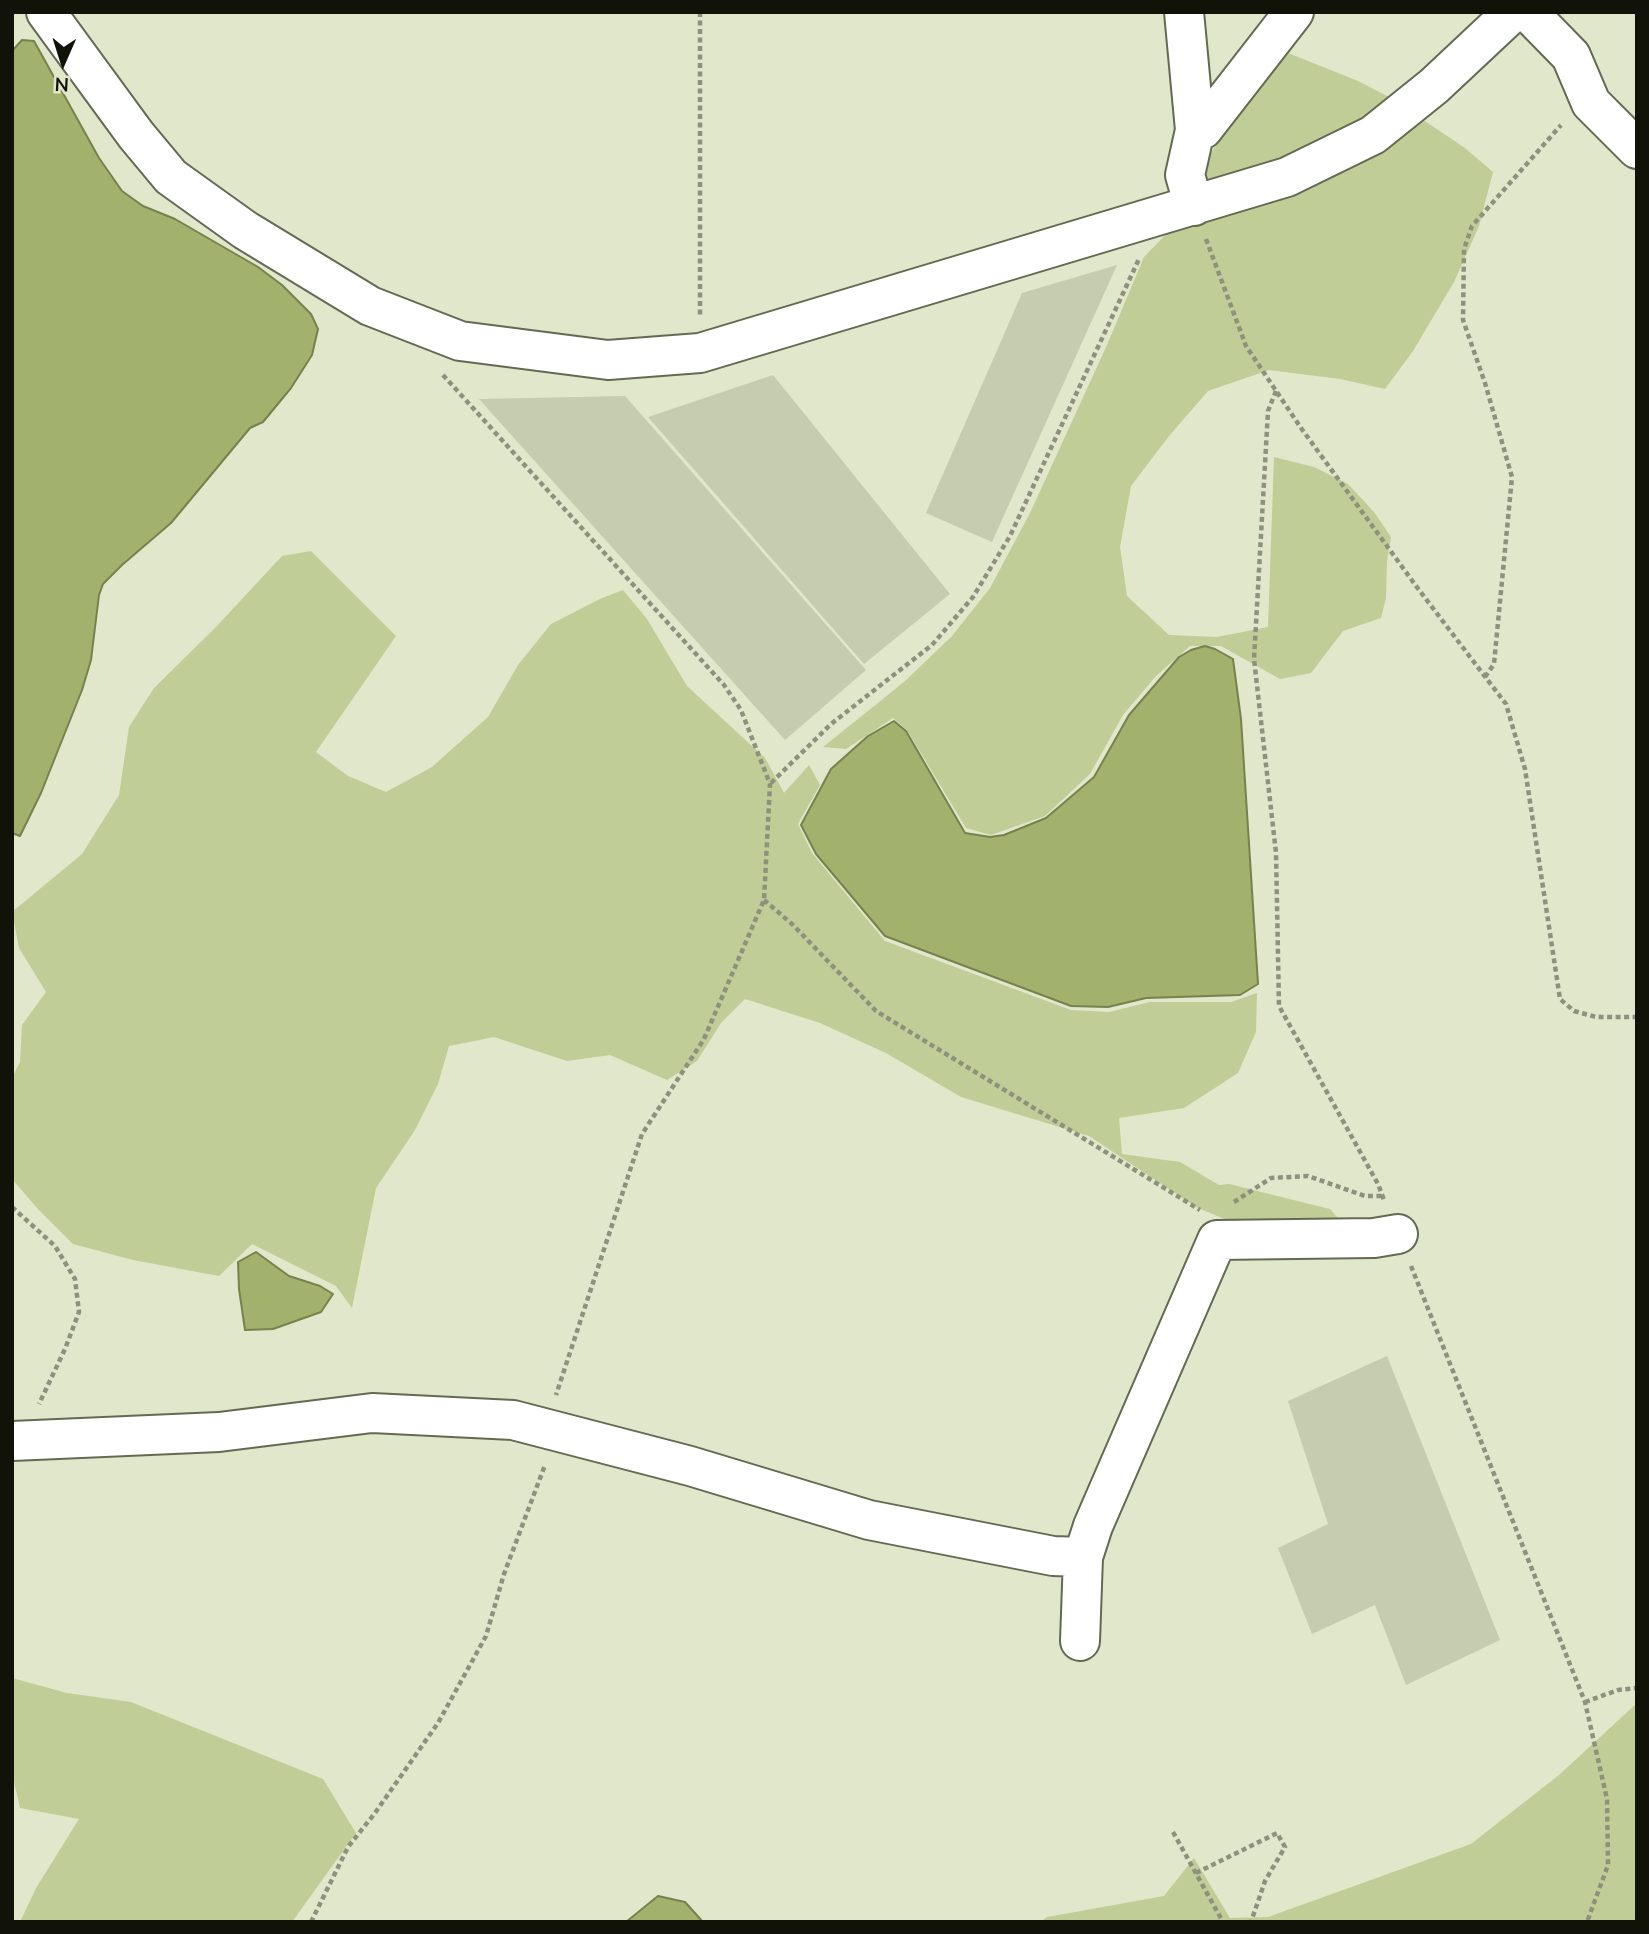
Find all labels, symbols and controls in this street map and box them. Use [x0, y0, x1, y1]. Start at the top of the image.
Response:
north arrow [28, 28, 98, 98]
text: N [54, 71, 70, 97]

